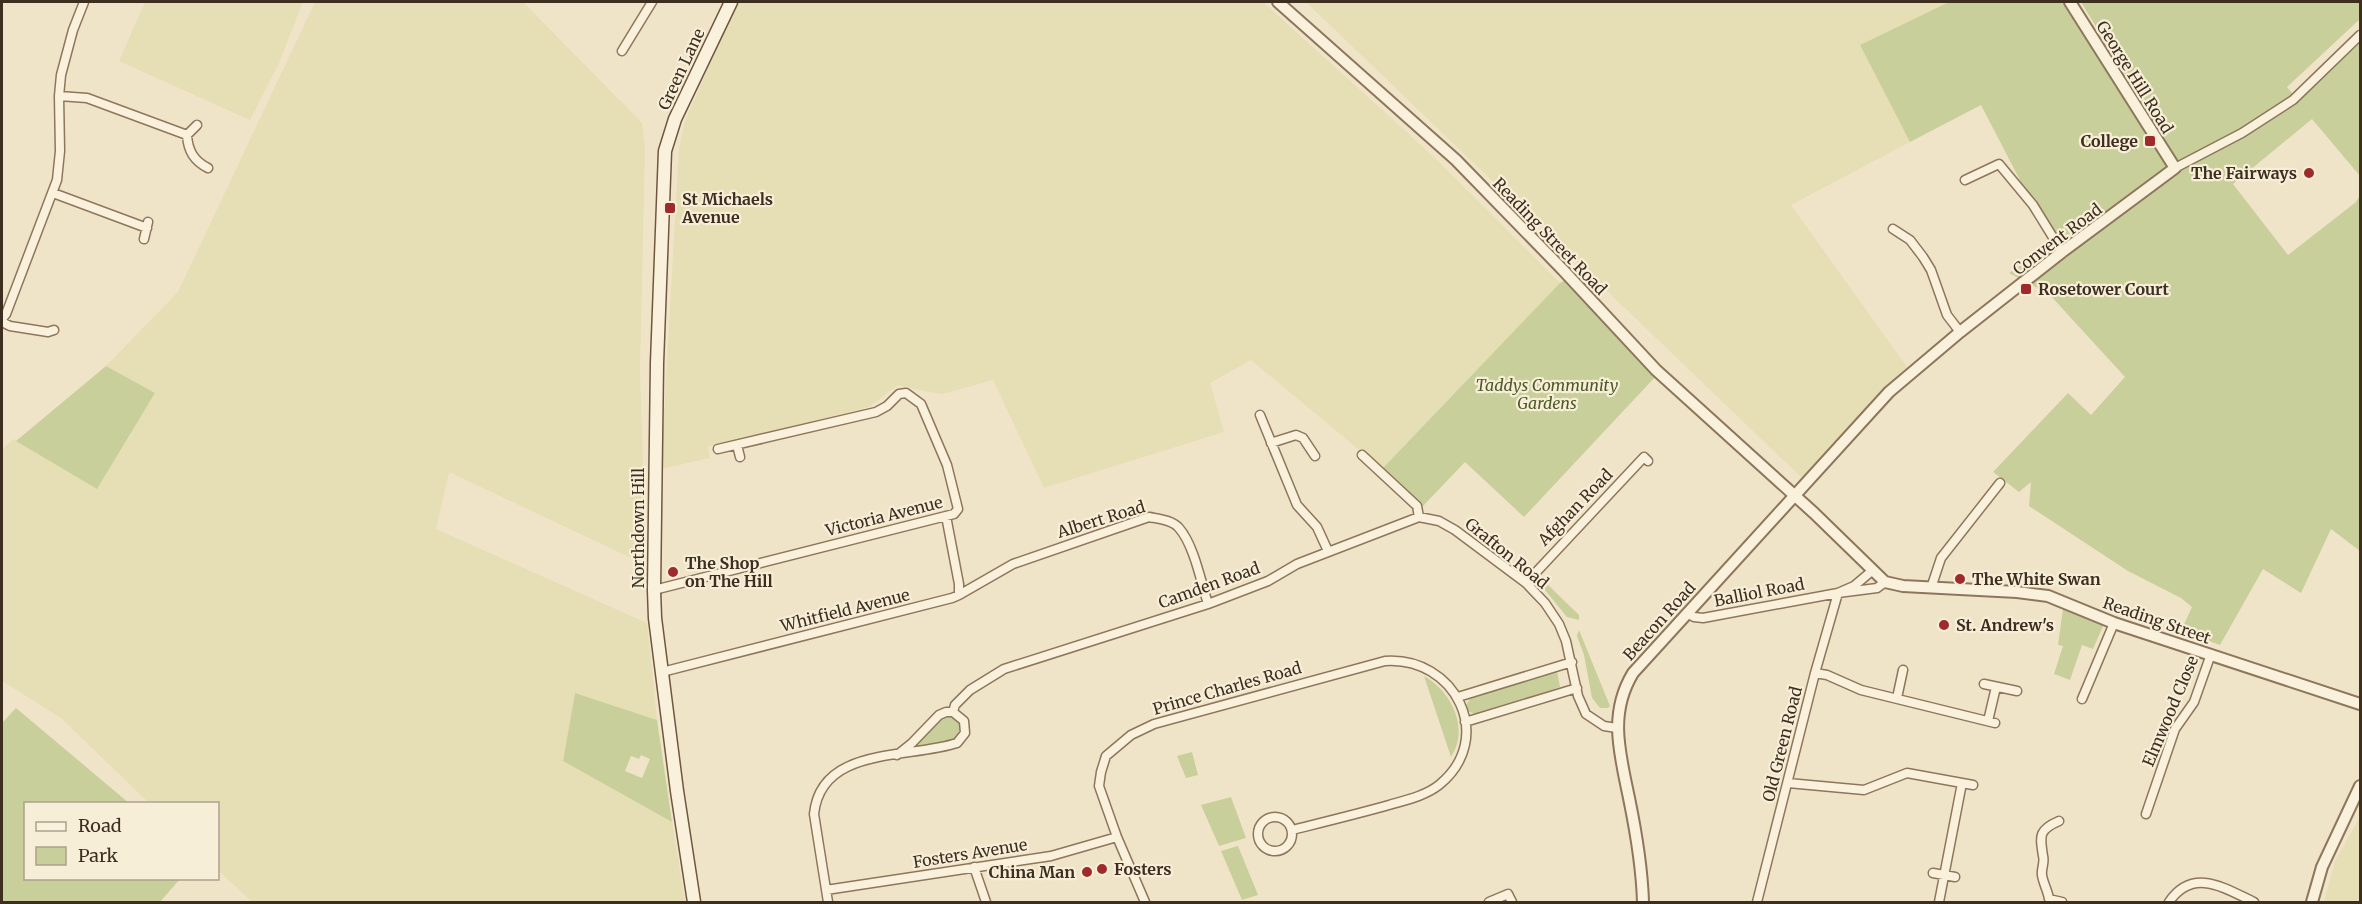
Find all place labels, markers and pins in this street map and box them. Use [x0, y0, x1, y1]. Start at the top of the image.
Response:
place label: College [2081, 131, 2138, 151]
marker: College [2143, 134, 2157, 148]
place label: The Fairways [2191, 163, 2297, 183]
marker: The Fairways [2302, 166, 2316, 180]
place label: St Michaels Avenue [681, 189, 773, 227]
marker: St Michaels Avenue [663, 201, 677, 215]
place label: Rosetower Court [2038, 279, 2170, 299]
marker: Rosetower Court [2019, 282, 2033, 296]
place label: The Shop on The Hill [685, 553, 773, 591]
marker: The Shop on The Hill [666, 565, 680, 579]
place label: The White Swan [1972, 569, 2101, 589]
marker: The White Swan [1953, 572, 1967, 586]
place label: St. Andrew's [1956, 615, 2054, 635]
marker: St. Andrew's [1937, 618, 1951, 632]
place label: Fosters [1114, 859, 1171, 879]
place label: China Man [989, 862, 1075, 882]
marker: Fosters [1095, 862, 1109, 876]
marker: China Man [1080, 865, 1094, 879]

